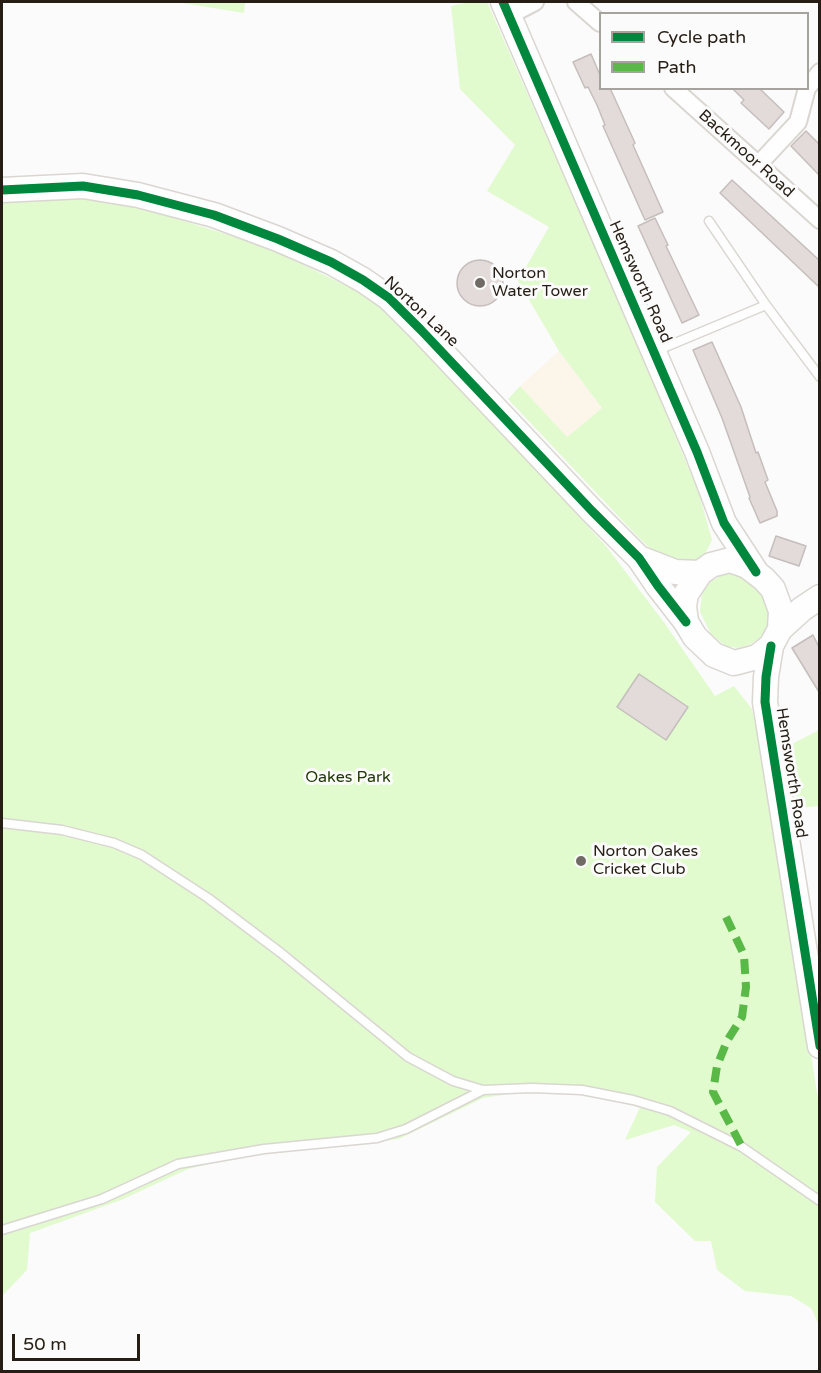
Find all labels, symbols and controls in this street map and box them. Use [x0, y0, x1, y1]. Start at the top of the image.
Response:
legend [599, 12, 809, 90]
text: Cycle path [657, 26, 746, 48]
text: Path [657, 56, 696, 78]
street label: Backmoor Road [694, 106, 798, 202]
street label: Hemsworth Road [604, 218, 676, 346]
place label: Norton Water Tower [492, 264, 588, 302]
street label: Norton Lane [380, 273, 462, 351]
marker: Norton Water Tower [473, 276, 487, 290]
street label: Hemsworth Road [771, 706, 811, 840]
park label: Oakes Park [305, 768, 391, 788]
place label: Norton Oakes Cricket Club [593, 842, 698, 880]
marker: Norton Oakes Cricket Club [574, 854, 588, 868]
scale bar [15, 1322, 142, 1360]
text: 50 m [23, 1333, 67, 1355]

